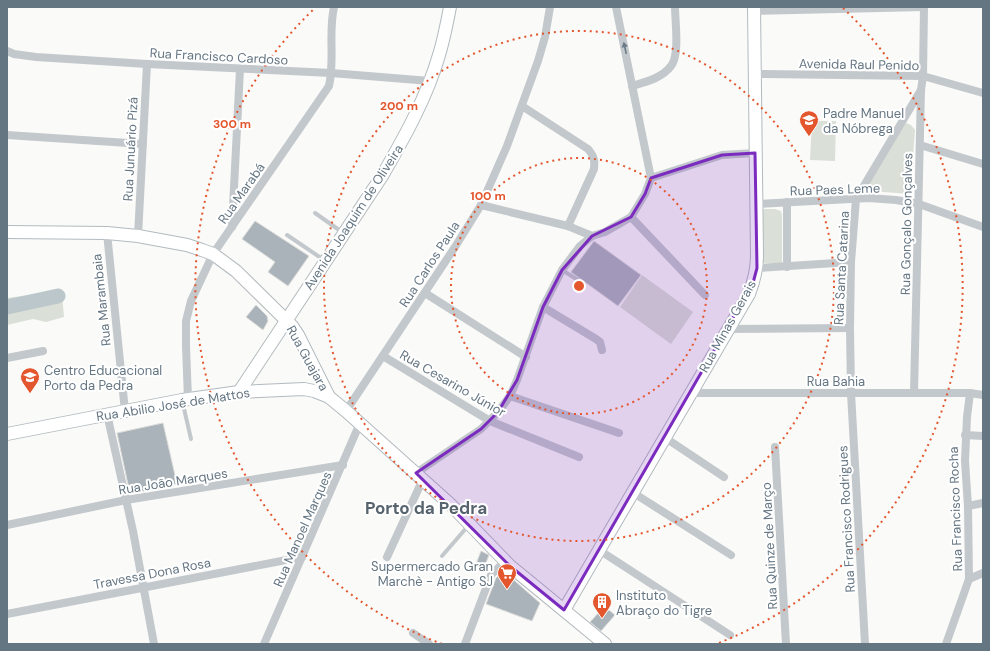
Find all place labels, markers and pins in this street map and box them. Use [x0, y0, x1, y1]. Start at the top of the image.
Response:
place label: Padre Manuel da Nóbrega [823, 105, 904, 137]
school or university icon: Padre Manuel da Nóbrega [798, 109, 820, 137]
centre of rings [572, 279, 586, 293]
place label: Centro Educacional Porto da Pedra [44, 362, 162, 394]
school or university icon: Centro Educacional Porto da Pedra [19, 366, 41, 394]
place label: Supermercado Gran Marchè - Antigo SJ [371, 558, 493, 590]
supermarket icon: Supermercado Gran Marchè - Antigo SJ [496, 562, 518, 590]
place label: Instituto Abraço do Tigre [616, 587, 712, 619]
building icon: Instituto Abraço do Tigre [591, 591, 613, 619]

